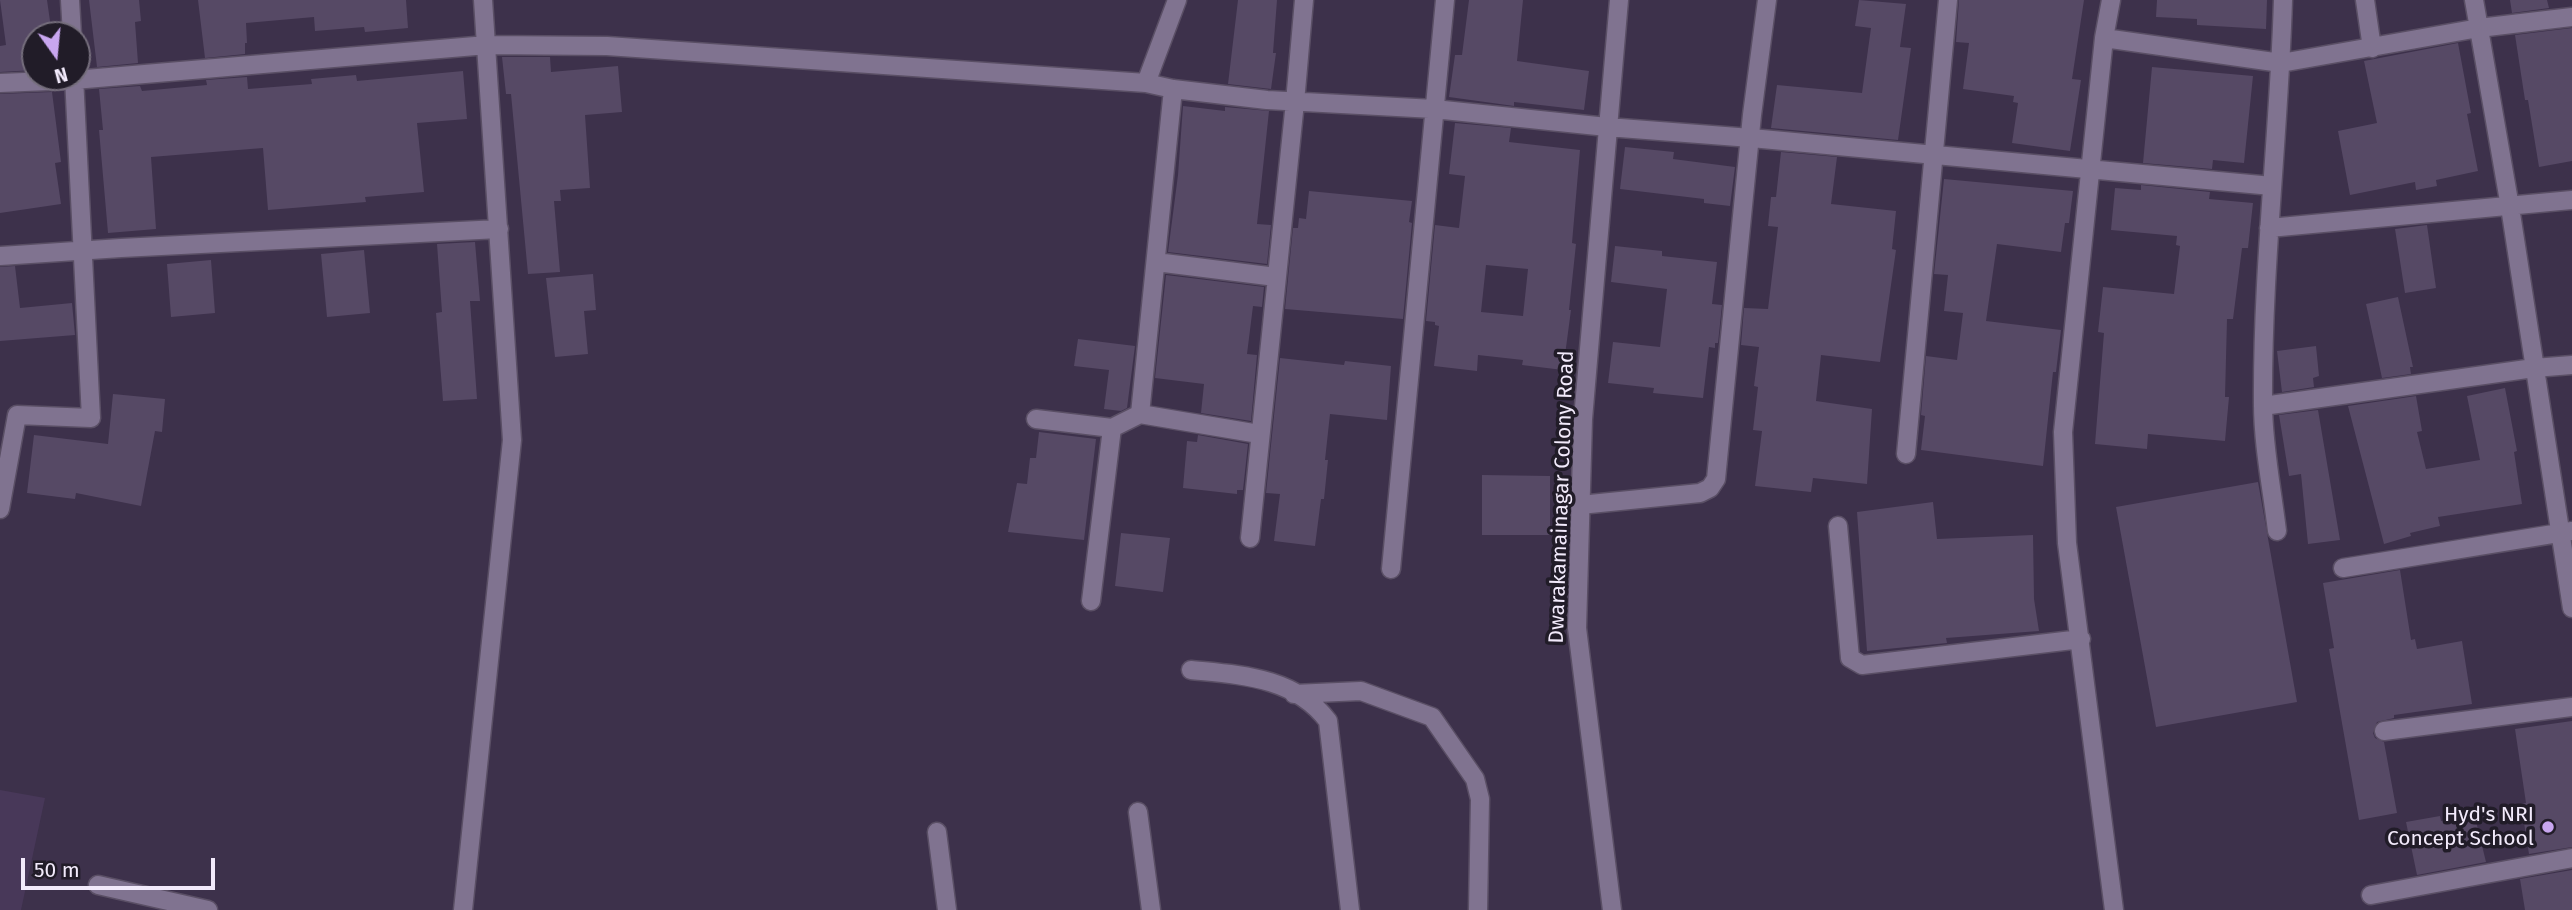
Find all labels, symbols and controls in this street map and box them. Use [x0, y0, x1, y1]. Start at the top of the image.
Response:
north arrow [21, 21, 91, 91]
text: N [52, 62, 70, 88]
street label: Dwarakamainagar Colony Road [1544, 350, 1580, 644]
place label: Hyd's NRI Concept School [2387, 802, 2534, 852]
marker: Hyd's NRI Concept School [2540, 819, 2556, 835]
scale bar [24, 844, 219, 888]
text: 50 m [34, 857, 80, 883]

